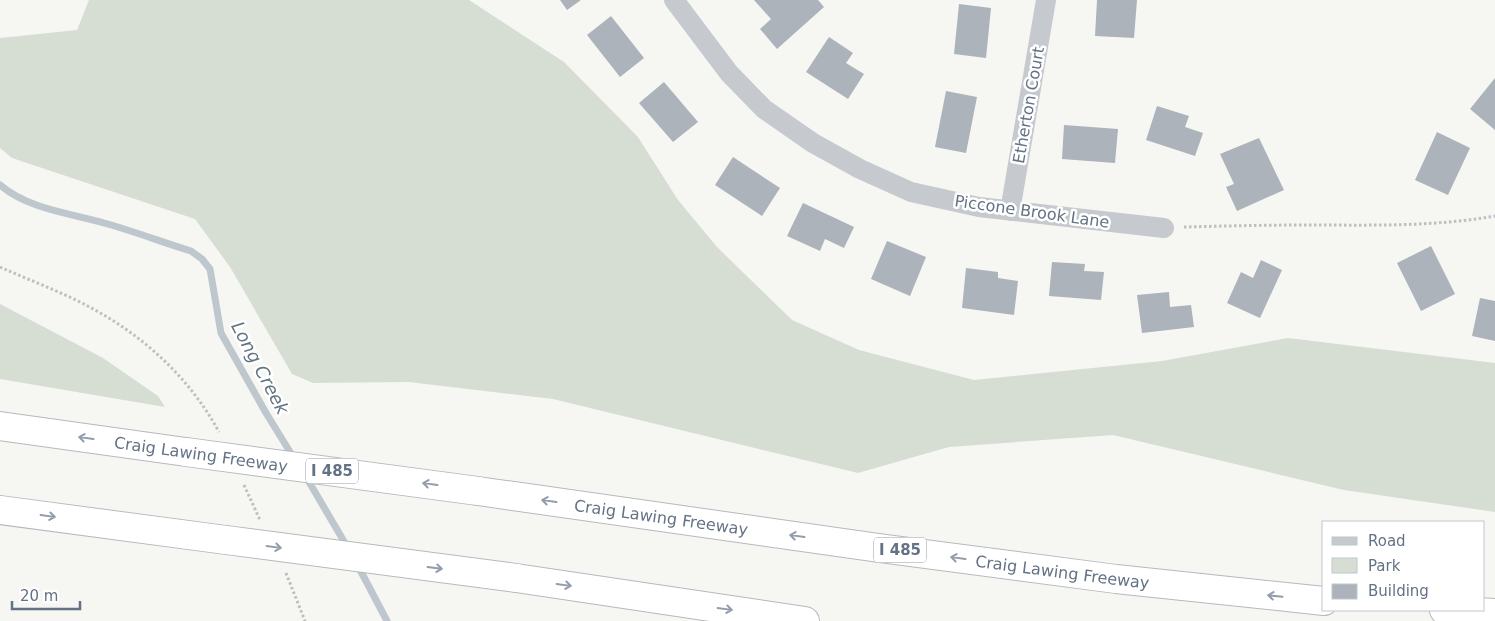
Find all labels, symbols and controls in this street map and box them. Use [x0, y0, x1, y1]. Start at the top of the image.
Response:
street label: Etherton Court [1009, 45, 1048, 165]
street label: Piccone Brook Lane [953, 191, 1111, 232]
water label: Long Creek [227, 318, 294, 419]
one-way arrow [78, 433, 94, 443]
street label: Craig Lawing Freeway [113, 433, 289, 476]
road number: I 485 [306, 458, 358, 484]
one-way arrow [422, 479, 438, 489]
one-way arrow [541, 496, 557, 506]
street label: Craig Lawing Freeway [573, 496, 749, 539]
one-way arrow [40, 511, 56, 521]
legend [1322, 521, 1485, 611]
one-way arrow [789, 531, 805, 541]
text: Road [1368, 532, 1406, 550]
road number: I 485 [874, 538, 926, 562]
one-way arrow [266, 542, 282, 552]
street label: Craig Lawing Freeway [974, 552, 1150, 592]
one-way arrow [950, 553, 966, 563]
text: Park [1368, 557, 1401, 575]
one-way arrow [427, 563, 443, 573]
scale bar [12, 578, 80, 610]
one-way arrow [556, 581, 572, 591]
text: Building [1368, 582, 1429, 600]
text: 20 m [20, 587, 58, 605]
one-way arrow [1268, 591, 1284, 601]
one-way arrow [717, 605, 733, 615]

